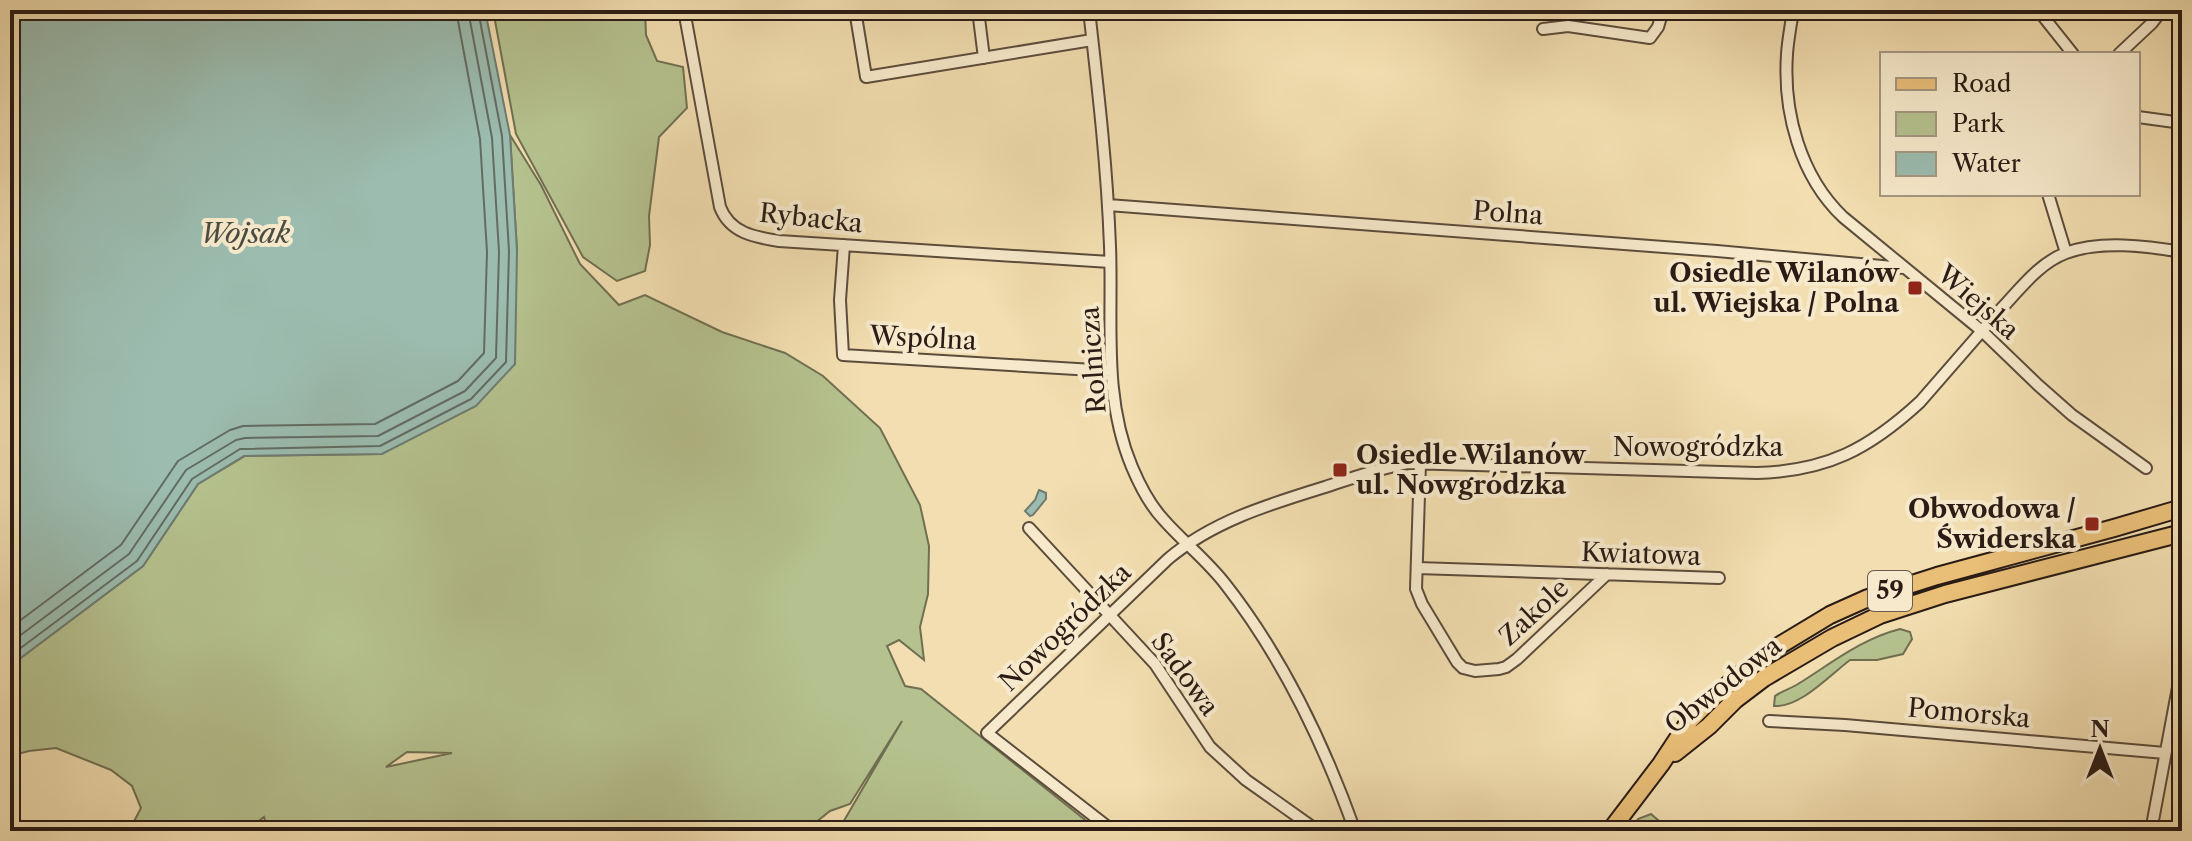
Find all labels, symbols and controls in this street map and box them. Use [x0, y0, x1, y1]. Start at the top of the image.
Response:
legend [1880, 52, 2140, 196]
text: Road [1952, 69, 2012, 98]
text: Park [1952, 109, 2005, 138]
text: Water [1951, 149, 2021, 178]
street label: Polna [1472, 195, 1544, 231]
street label: Rybacka [758, 197, 865, 239]
water label: Wojsak [200, 216, 291, 250]
place label: Osiedle Wilanów ul. Wiejska / Polna [1653, 257, 1900, 319]
street label: Wiejska [1930, 257, 2026, 346]
marker: Osiedle Wilanów ul. Wiejska / Polna [1906, 279, 1924, 297]
street label: Rolnicza [1073, 305, 1113, 415]
street label: Wspólna [868, 319, 978, 357]
street label: Nowogródzka [1613, 431, 1784, 463]
place label: Osiedle Wilanów ul. Nowgródzka [1356, 439, 1587, 501]
marker: Osiedle Wilanów ul. Nowgródzka [1331, 461, 1349, 479]
place label: Obwodowa / Świderska [1908, 493, 2077, 555]
marker: Obwodowa / Świderska [2083, 515, 2101, 533]
street label: Kwiatowa [1581, 536, 1702, 572]
street label: Nowogródzka [993, 556, 1138, 698]
road number: 59 [1868, 571, 1912, 611]
street label: Zakole [1493, 572, 1575, 652]
street label: Sadowa [1144, 626, 1226, 722]
street label: Obwodowa [1658, 629, 1788, 740]
street label: Pomorska [1906, 692, 2032, 734]
north arrow [2060, 709, 2140, 789]
text: N [2090, 716, 2110, 743]

